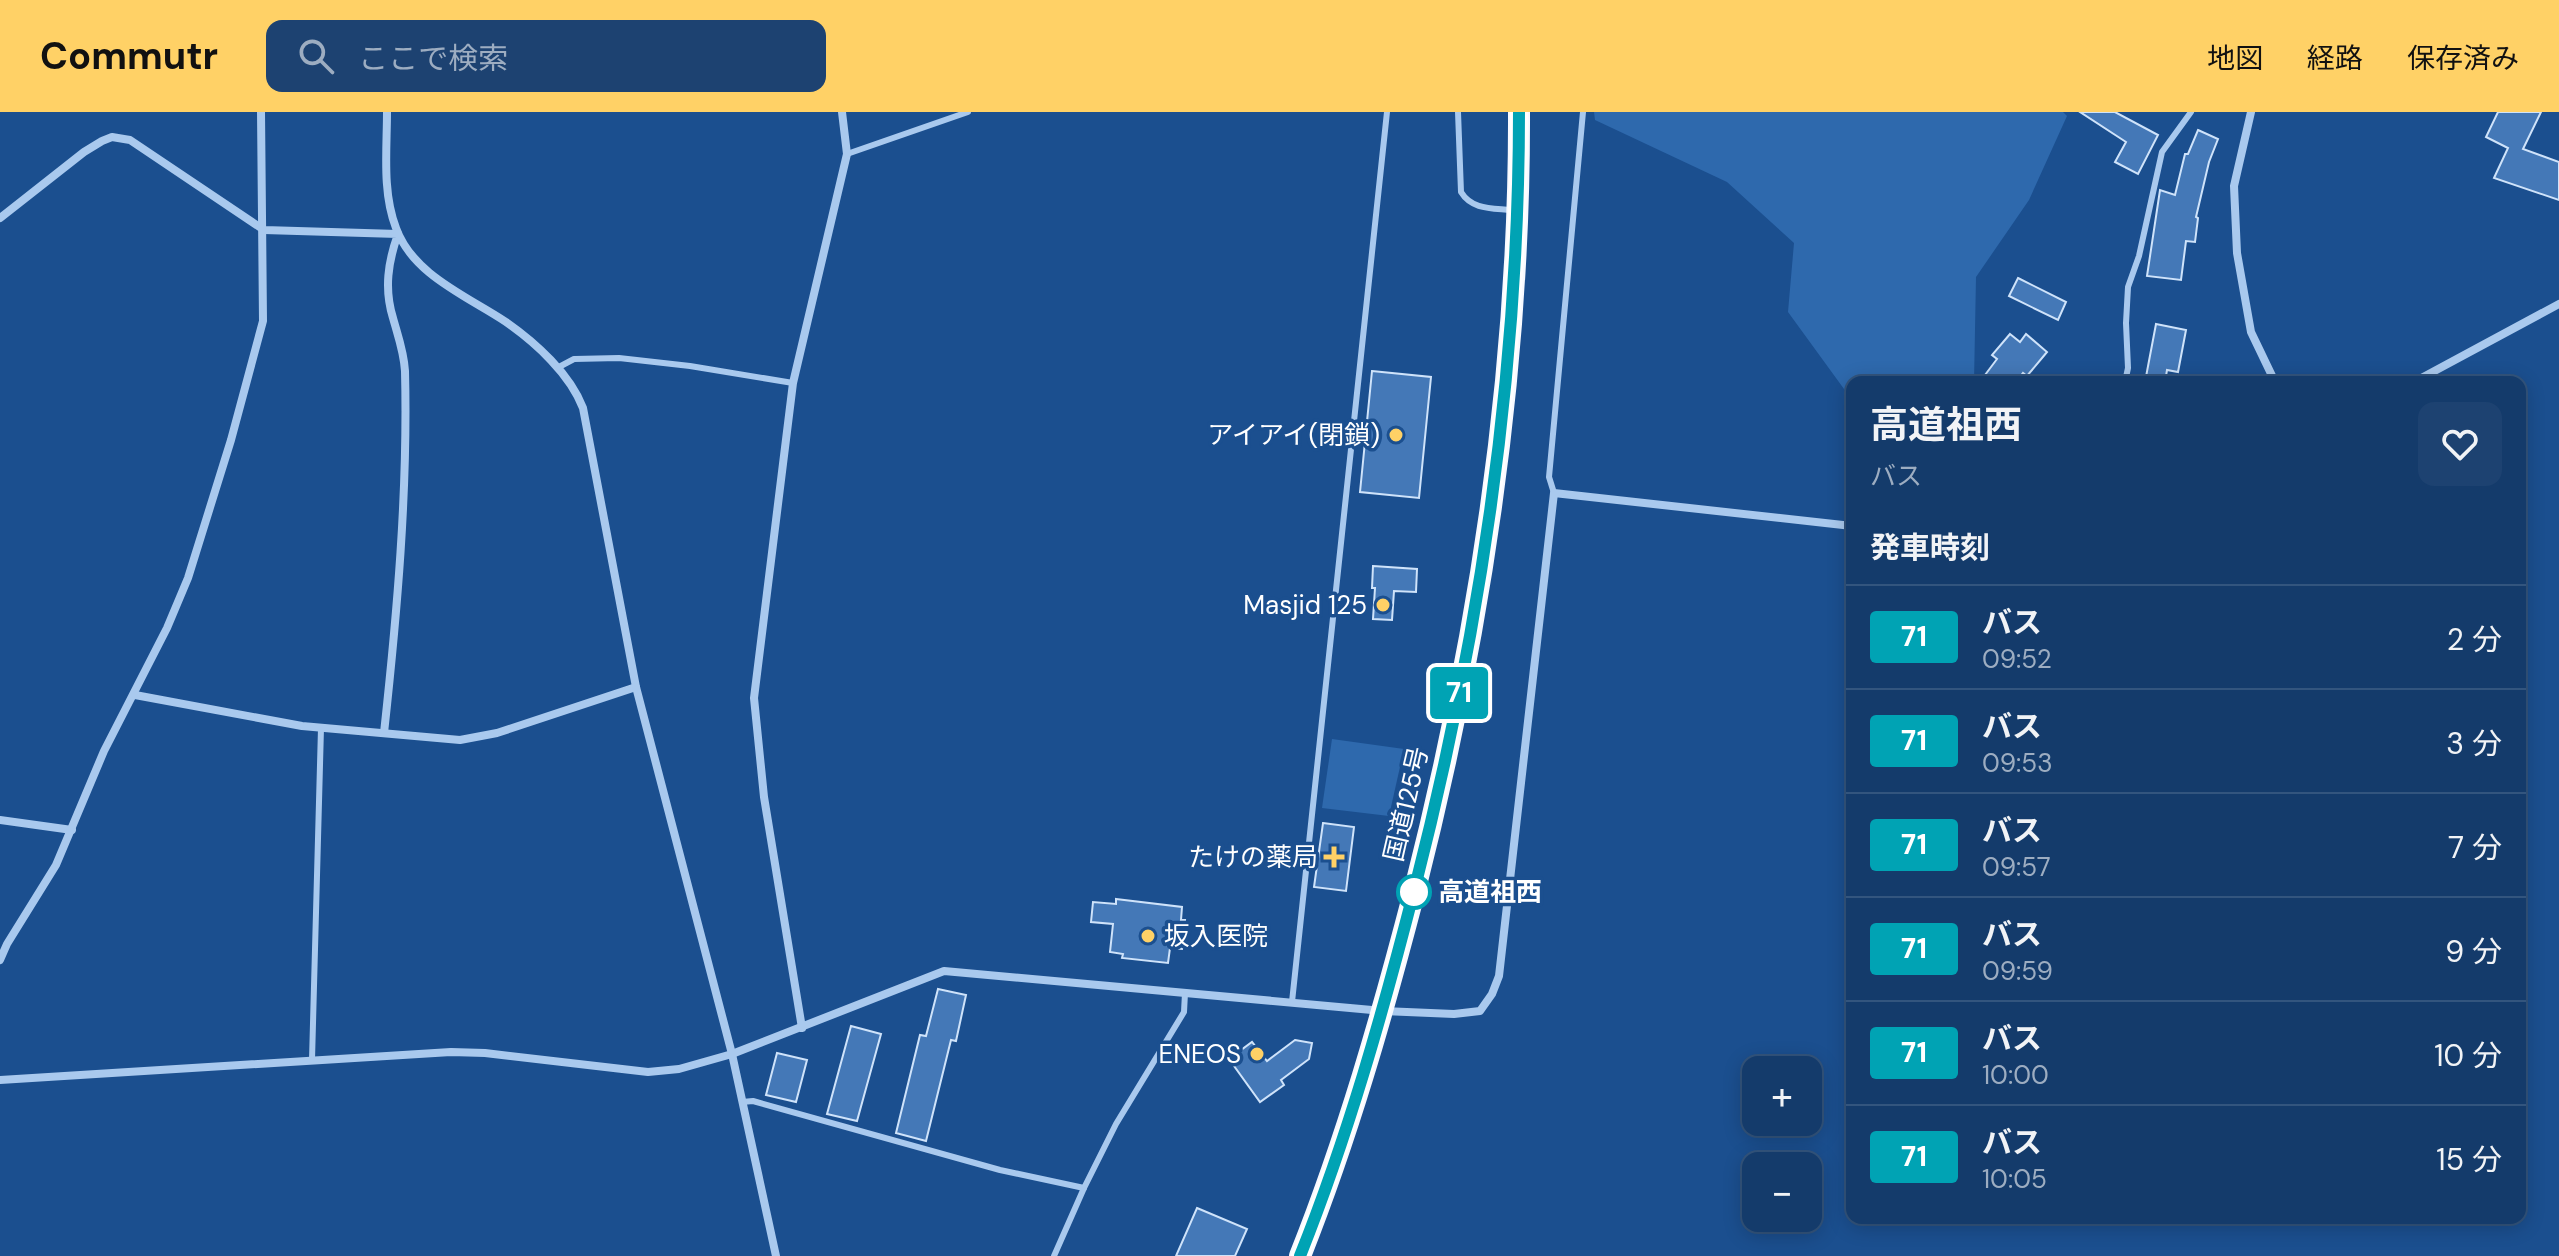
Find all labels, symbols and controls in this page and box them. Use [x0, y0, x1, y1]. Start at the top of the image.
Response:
search box [266, 20, 826, 92]
text: Commutr [40, 31, 218, 81]
icon: search [294, 34, 338, 78]
text: ここで検索 [358, 39, 508, 78]
text: 地図 [2207, 40, 2263, 77]
text: 経路 [2307, 40, 2363, 77]
text: 保存済み [2407, 40, 2519, 77]
text: 高道祖西 [1870, 400, 2022, 450]
button: heart [2418, 402, 2502, 486]
place label: アイアイ(閉鎖) [1207, 418, 1380, 452]
marker: アイアイ(閉鎖) [1387, 426, 1405, 444]
text: バス [1870, 459, 1922, 493]
text: 発車時刻 [1870, 528, 1990, 567]
place label: Masjid 125 [1243, 588, 1367, 622]
marker: Masjid 125 [1374, 596, 1392, 614]
text: バス [1982, 603, 2042, 642]
text: 71 [1901, 618, 1927, 655]
text: 2 分 [2447, 620, 2502, 659]
text: 09:52 [1982, 642, 2052, 676]
line badge: 71 [1423, 667, 1495, 719]
text: 71 [1446, 674, 1472, 711]
text: バス [1982, 707, 2042, 746]
text: 71 [1901, 722, 1927, 759]
text: 3 分 [2446, 724, 2502, 763]
street label: 国道125号 [1376, 743, 1436, 865]
text: 09:53 [1982, 746, 2053, 780]
text: バス [1982, 811, 2042, 850]
text: 71 [1901, 826, 1927, 863]
text: 7 分 [2448, 828, 2502, 867]
place label: たけの薬局 [1188, 840, 1318, 874]
marker: たけの薬局 [1325, 848, 1343, 866]
text: 09:57 [1982, 850, 2051, 884]
marker: 高道祖西 [1397, 875, 1431, 909]
place label: 高道祖西 [1438, 875, 1542, 909]
text: バス [1982, 915, 2042, 954]
place label: 坂入医院 [1164, 919, 1268, 953]
marker: 坂入医院 [1139, 927, 1157, 945]
text: 71 [1901, 930, 1927, 967]
text: 9 分 [2445, 932, 2502, 971]
text: 09:59 [1982, 954, 2053, 988]
text: バス [1982, 1019, 2042, 1058]
text: 71 [1901, 1034, 1927, 1071]
text: 10 分 [2434, 1036, 2502, 1075]
place label: ENEOS [1158, 1037, 1241, 1071]
marker: ENEOS [1248, 1045, 1266, 1063]
map controls [1742, 1056, 1822, 1232]
button: + [1742, 1056, 1822, 1136]
text: 10:00 [1982, 1058, 2049, 1092]
text: バス [1982, 1123, 2042, 1162]
text: 71 [1901, 1138, 1927, 1175]
text: 15 分 [2436, 1140, 2502, 1179]
button: − [1742, 1152, 1822, 1232]
text: 10:05 [1982, 1162, 2047, 1196]

